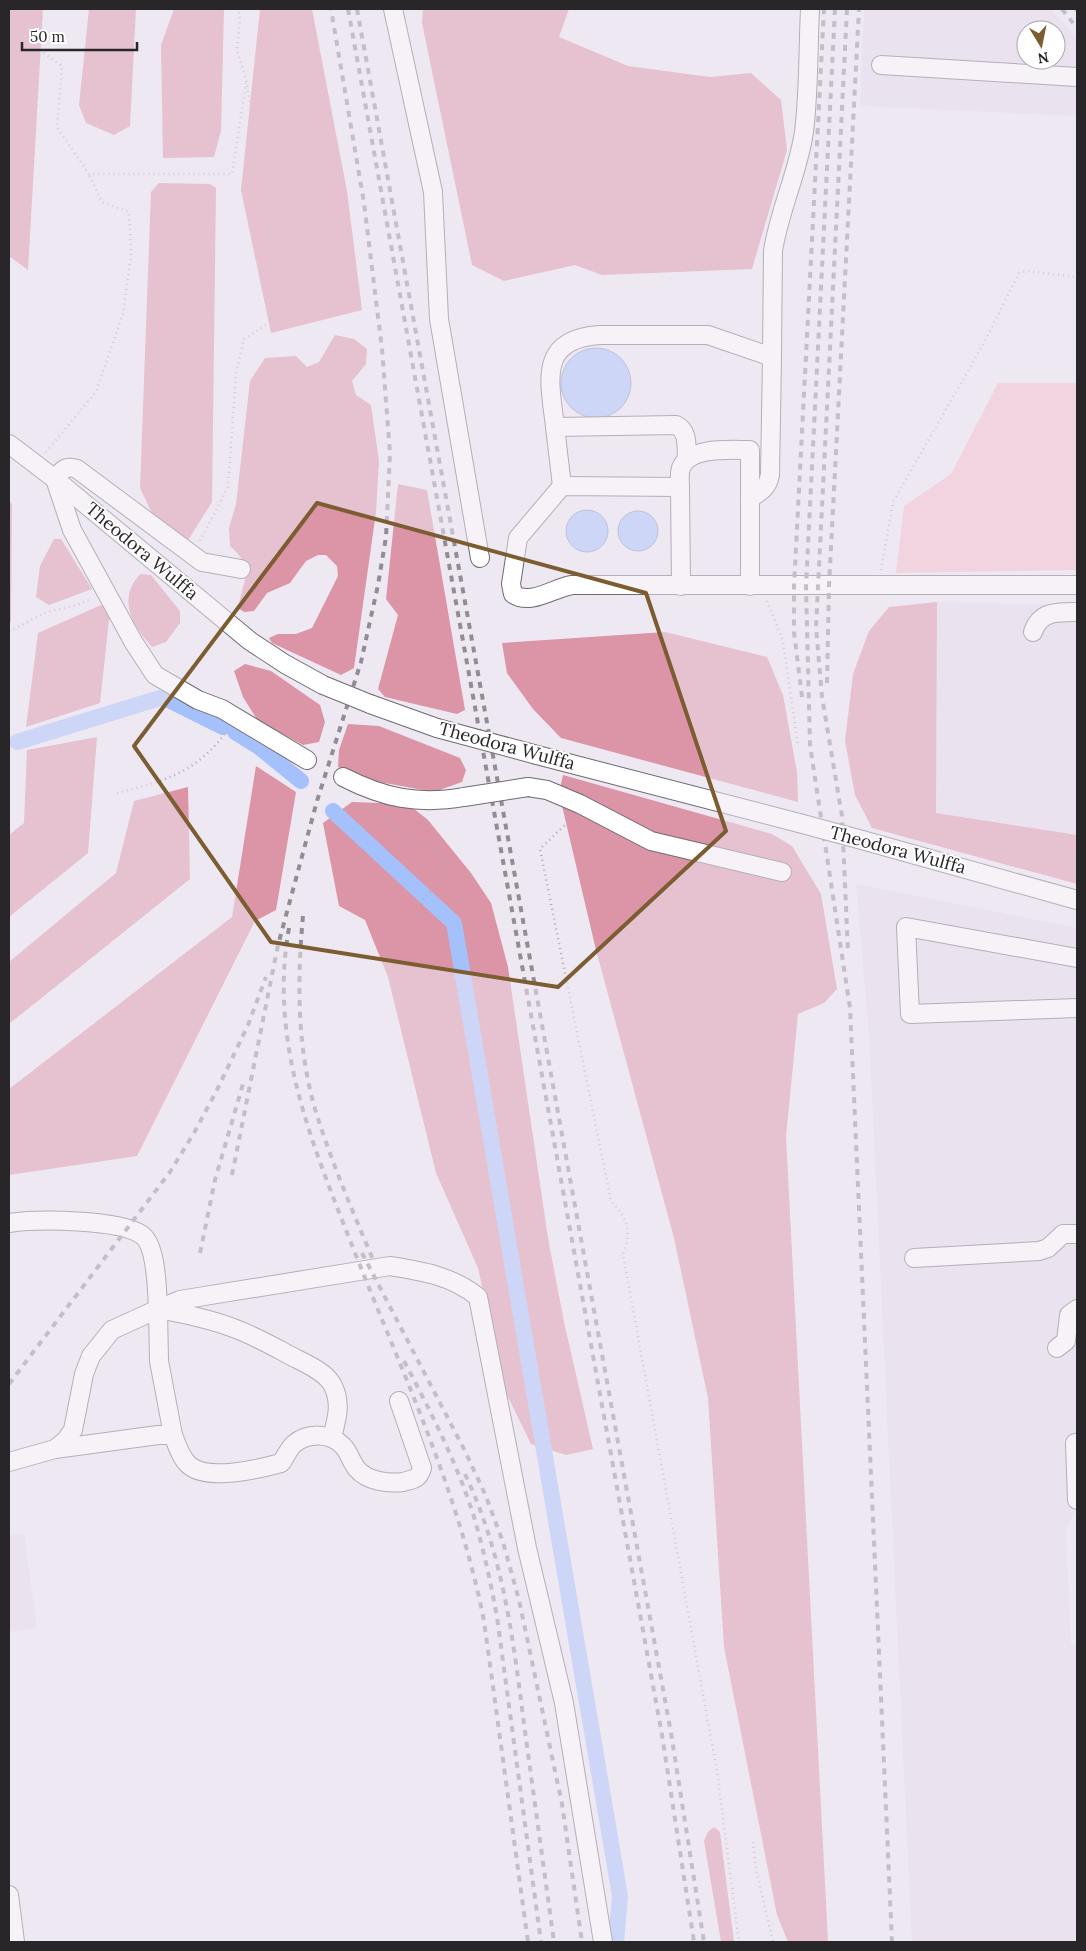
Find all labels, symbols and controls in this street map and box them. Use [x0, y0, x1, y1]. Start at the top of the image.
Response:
scale bar [22, 20, 138, 52]
north arrow [1016, 20, 1066, 70]
text: 50 m [30, 27, 65, 46]
text: N [1036, 48, 1050, 68]
street label: Theodora Wulffa [81, 497, 203, 604]
street label: Theodora Wulffa [437, 716, 578, 775]
street label: Theodora Wulffa [828, 820, 969, 879]

